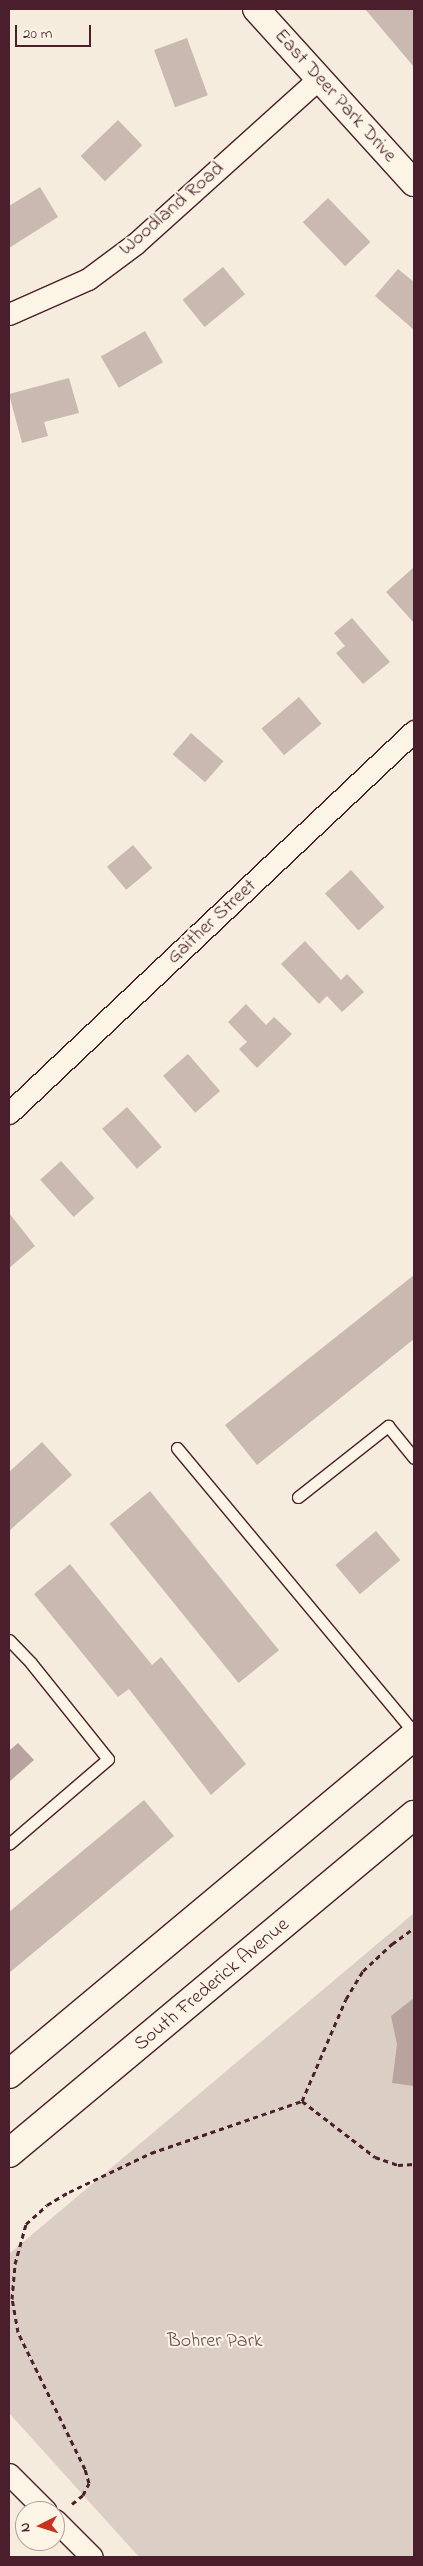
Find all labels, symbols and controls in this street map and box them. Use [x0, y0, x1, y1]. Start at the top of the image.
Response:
scale bar [18, 15, 94, 47]
text: 20 m [23, 23, 52, 45]
street label: East Deer Park Drive [269, 24, 401, 168]
street label: Woodland Road [115, 157, 229, 261]
street label: Gaither Street [162, 874, 262, 970]
street label: South Frederick Avenue [130, 1913, 294, 2057]
park label: Bohrer Park [167, 2329, 263, 2353]
north arrow [15, 2501, 65, 2551]
text: N [15, 2522, 36, 2533]

